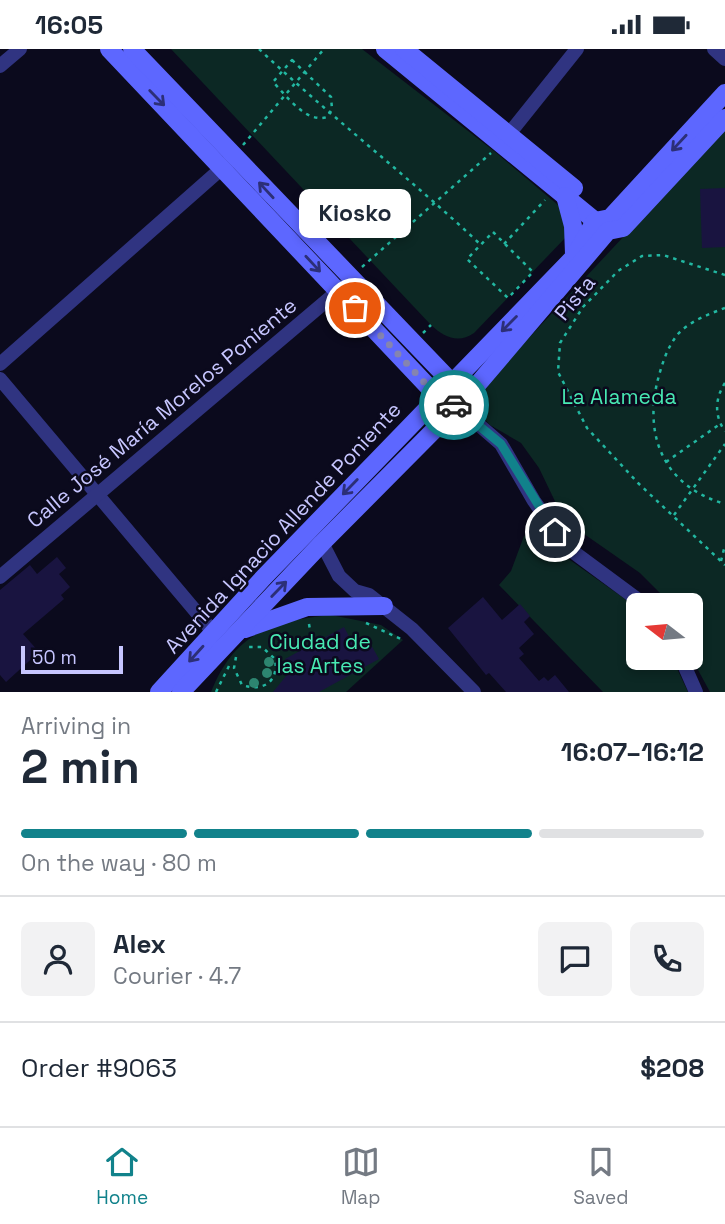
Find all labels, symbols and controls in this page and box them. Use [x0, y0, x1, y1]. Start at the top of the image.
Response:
text: 16:05 [35, 8, 103, 42]
one-way arrow [148, 89, 165, 106]
one-way arrow [671, 134, 687, 152]
one-way arrow [258, 181, 274, 199]
callout: Kiosko [299, 189, 411, 238]
text: Kiosko [318, 198, 392, 228]
one-way arrow [304, 254, 321, 272]
street label: Pista [548, 270, 601, 326]
pin [325, 278, 385, 338]
icon: bag [336, 289, 374, 327]
street label: Calle José María Morelos Poniente [21, 292, 302, 534]
one-way arrow [500, 315, 517, 332]
courier [419, 370, 489, 440]
park label: La Alameda [561, 383, 677, 410]
icon: car [435, 386, 473, 424]
street label: Avenida Ignacio Allende Poniente [159, 396, 407, 659]
one-way arrow [342, 478, 359, 495]
pin [525, 502, 585, 562]
icon: home [536, 513, 574, 551]
one-way arrow [271, 581, 288, 598]
north arrow [626, 593, 704, 670]
map controls [626, 593, 703, 670]
park label: Ciudad de las Artes [269, 628, 371, 679]
scale bar [21, 643, 122, 675]
one-way arrow [188, 644, 204, 662]
text: 50 m [32, 645, 77, 670]
text: Arriving in [21, 711, 131, 741]
text: 16:07–16:12 [561, 735, 704, 769]
text: 2 min [21, 738, 140, 796]
text: On the way · 80 m [21, 848, 217, 878]
button: person [21, 922, 95, 996]
button: chat [538, 922, 612, 996]
button: phone [630, 922, 704, 996]
text: Alex [113, 927, 166, 961]
text: Courier · 4.7 [113, 961, 241, 991]
text: Order #9063 [21, 1051, 177, 1085]
text: $208 [640, 1051, 704, 1085]
tab: Home [96, 1143, 148, 1210]
tab: Map [341, 1143, 380, 1210]
tab: Saved [573, 1143, 629, 1210]

